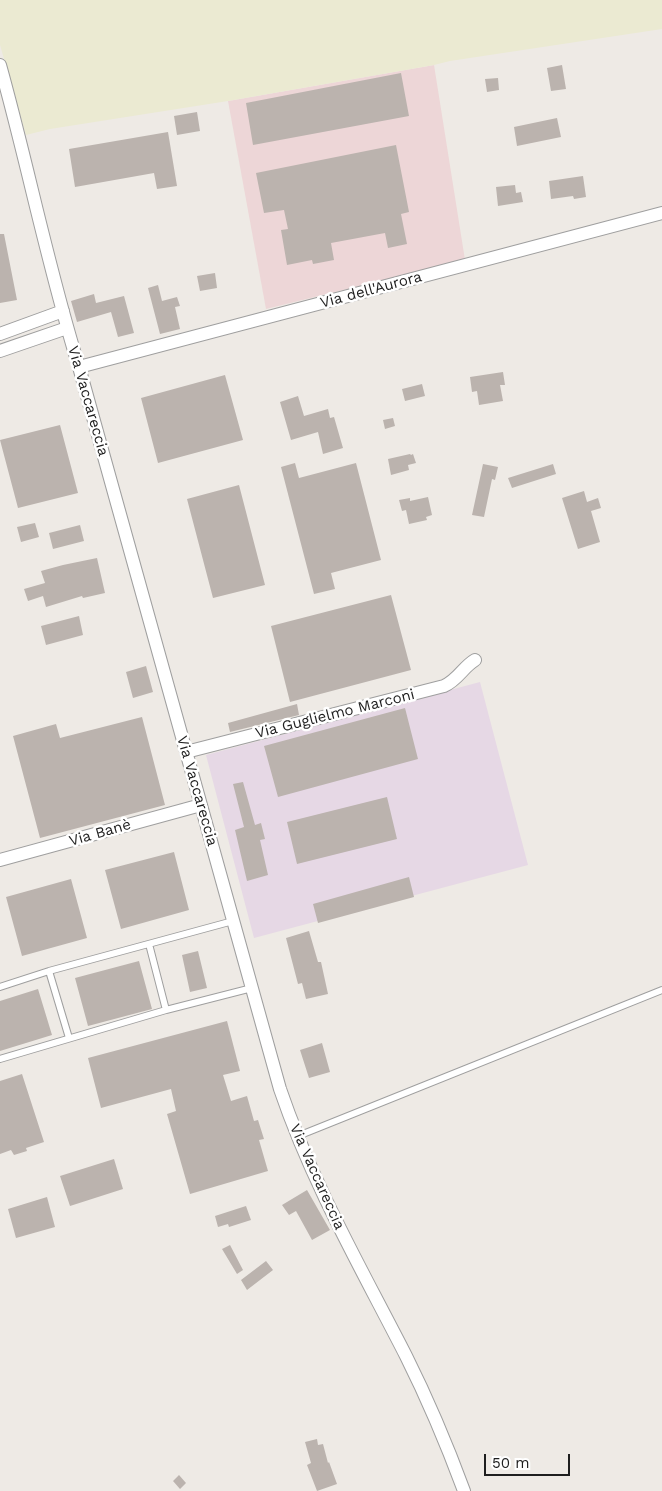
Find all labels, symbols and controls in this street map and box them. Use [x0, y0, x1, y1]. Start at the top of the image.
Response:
street label: Via dell'Aurora [318, 268, 424, 312]
street label: Via Vaccareccia [64, 344, 112, 458]
street label: Via Guglielmo Marconi [254, 686, 416, 742]
street label: Via Vaccareccia [173, 734, 221, 848]
street label: Via Banè [67, 816, 133, 850]
street label: Via Vaccareccia [286, 1121, 348, 1233]
scale bar [487, 1444, 573, 1476]
text: 50 m [492, 1454, 529, 1472]

